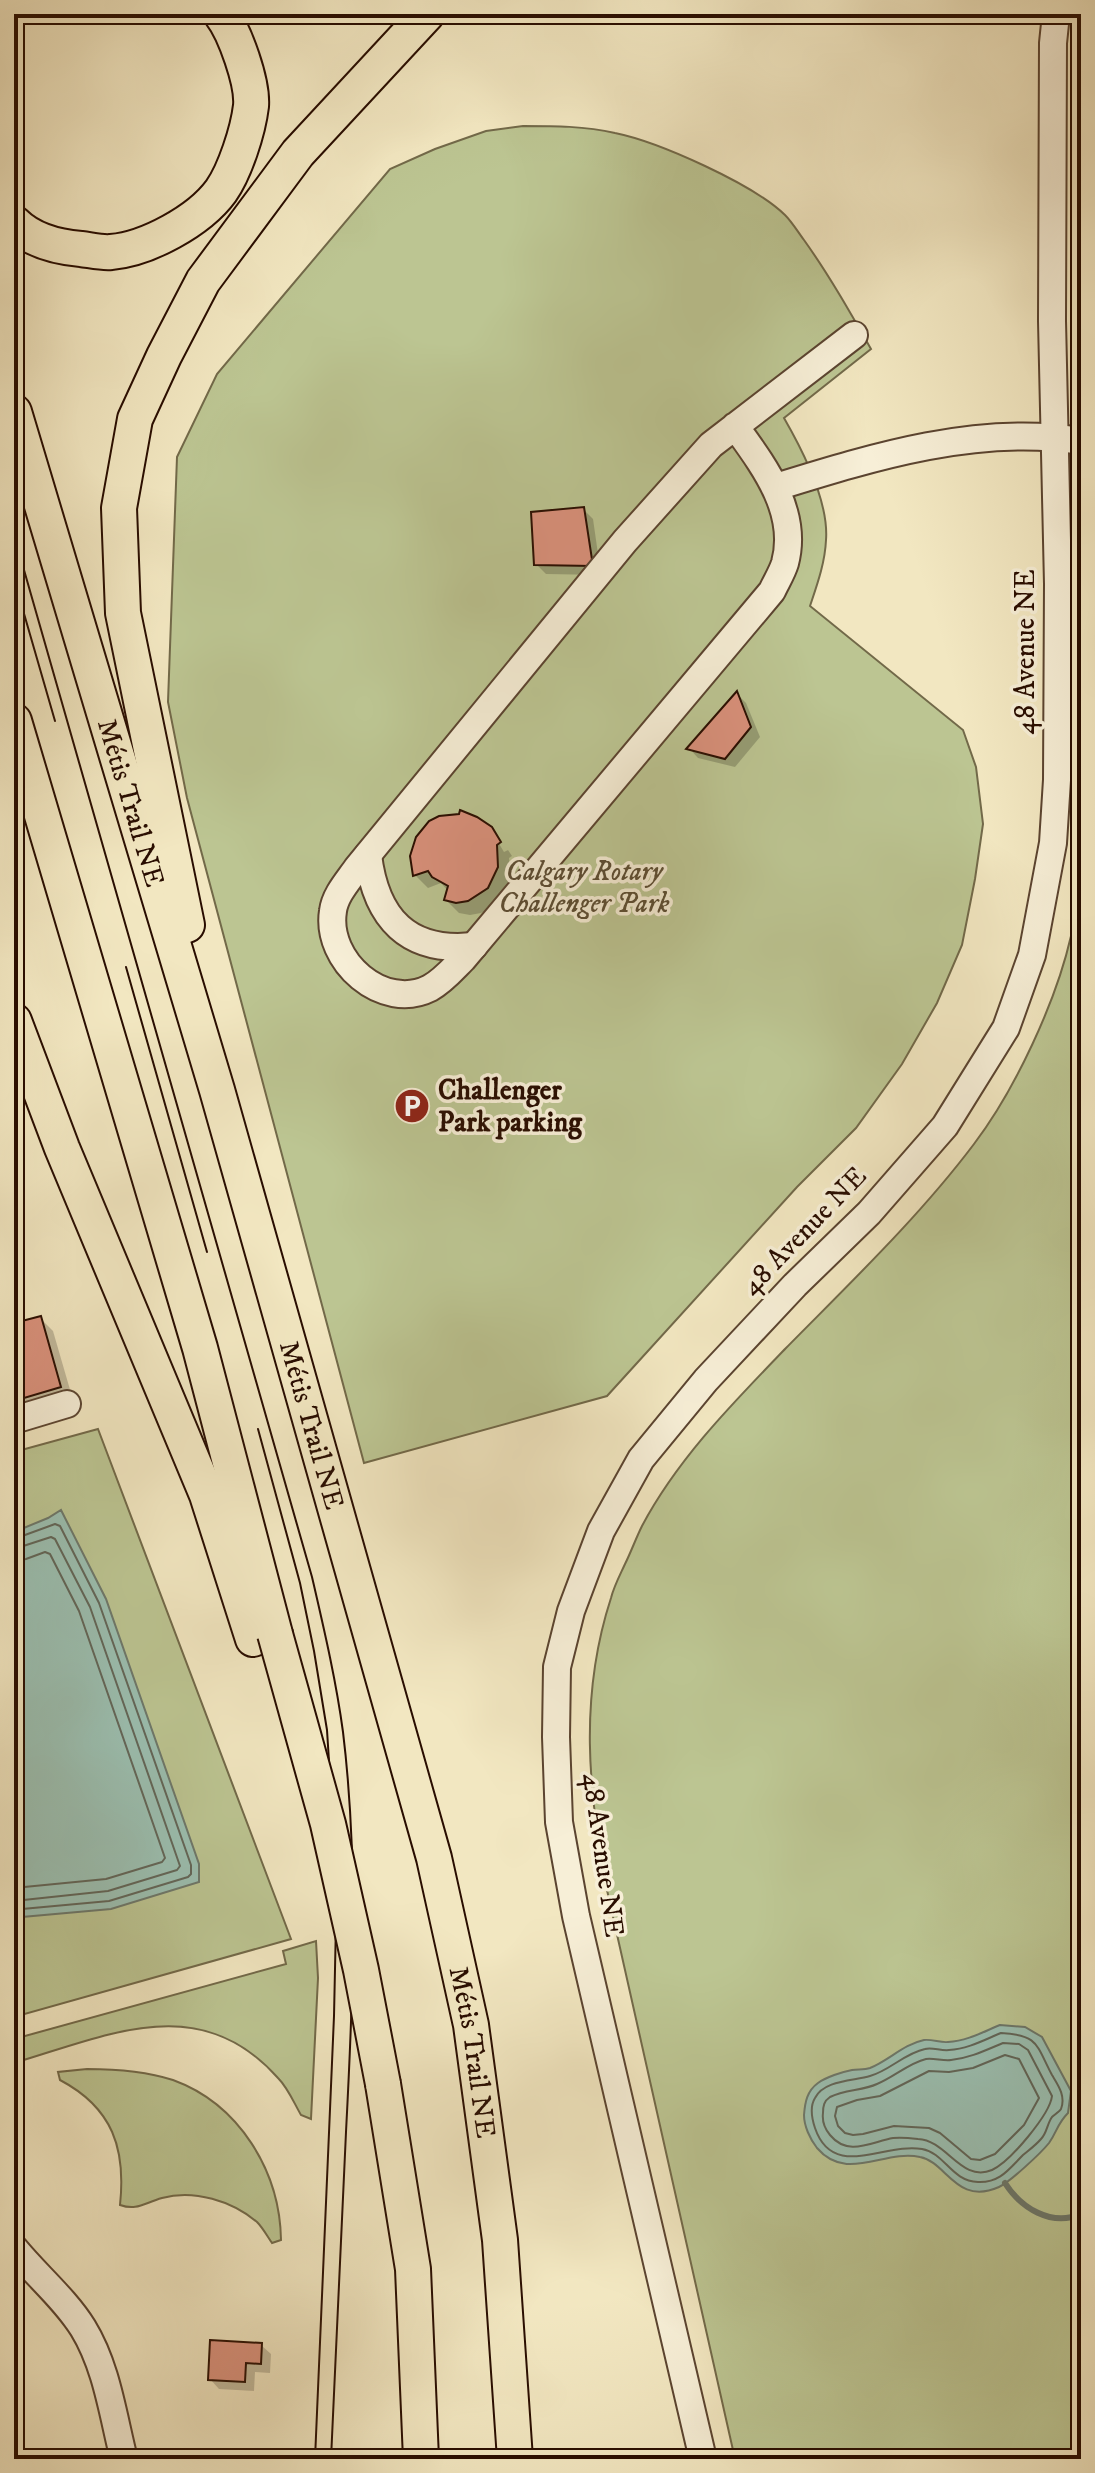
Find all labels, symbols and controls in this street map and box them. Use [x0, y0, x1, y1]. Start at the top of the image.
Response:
street label: 48 Avenue NE [1008, 569, 1043, 735]
street label: Métis Trail NE [89, 715, 173, 891]
park label: Calgary Rotary Challenger Park [498, 854, 670, 921]
place label: Challenger Park parking [438, 1073, 583, 1140]
parking icon: Challenger Park parking [393, 1087, 431, 1125]
street label: 48 Avenue NE [734, 1159, 874, 1303]
street label: Métis Trail NE [271, 1337, 352, 1513]
street label: 48 Avenue NE [574, 1771, 632, 1939]
street label: Métis Trail NE [441, 1963, 504, 2140]

